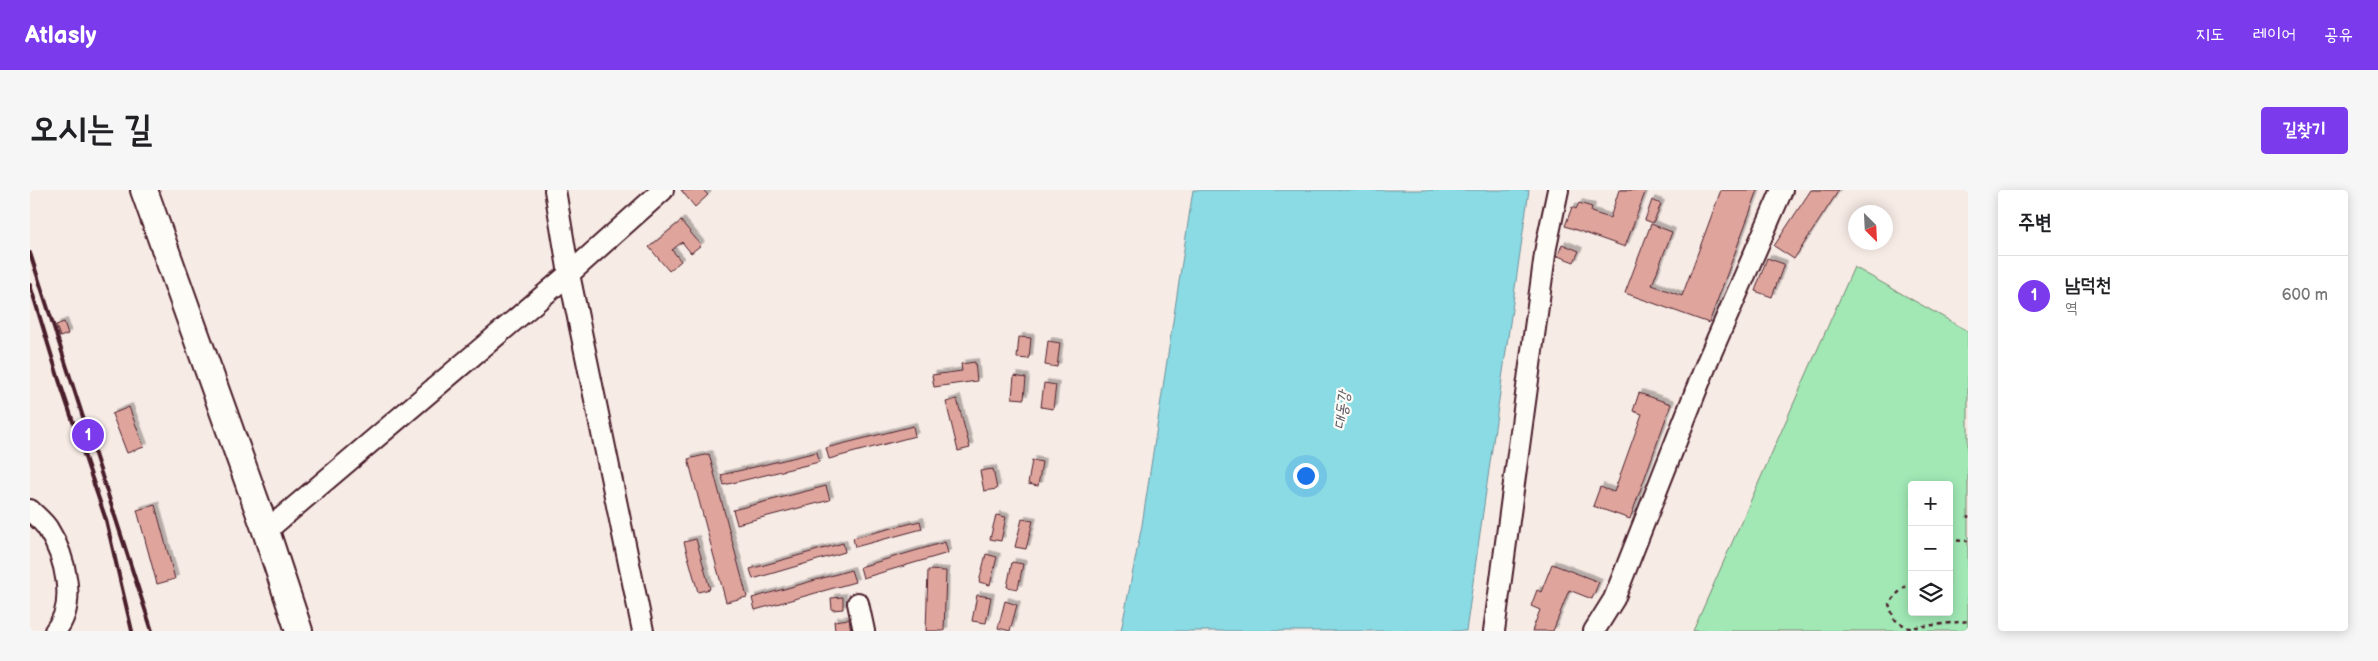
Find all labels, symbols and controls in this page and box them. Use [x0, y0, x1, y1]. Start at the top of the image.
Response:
text: Atlasly [25, 21, 96, 50]
text: 지도 [2196, 24, 2225, 45]
text: 레이어 [2253, 24, 2296, 45]
text: 공유 [2324, 24, 2353, 45]
button: 길찾기 [2261, 107, 2348, 154]
text: 오시는 길 [30, 108, 152, 151]
north arrow [1848, 205, 1893, 250]
text: 주변 [2018, 210, 2052, 235]
text: 남덕천 [2065, 274, 2111, 297]
text: 1 [2031, 286, 2037, 305]
text: 600 m [2282, 286, 2328, 305]
text: 역 [2065, 299, 2078, 318]
water label: 대동강 [1330, 388, 1355, 431]
pin: 1 [72, 416, 104, 454]
your location [1293, 463, 1319, 489]
map controls [1908, 481, 1953, 616]
button: + [1908, 481, 1953, 526]
button: − [1908, 526, 1953, 571]
button: layers [1908, 571, 1953, 616]

